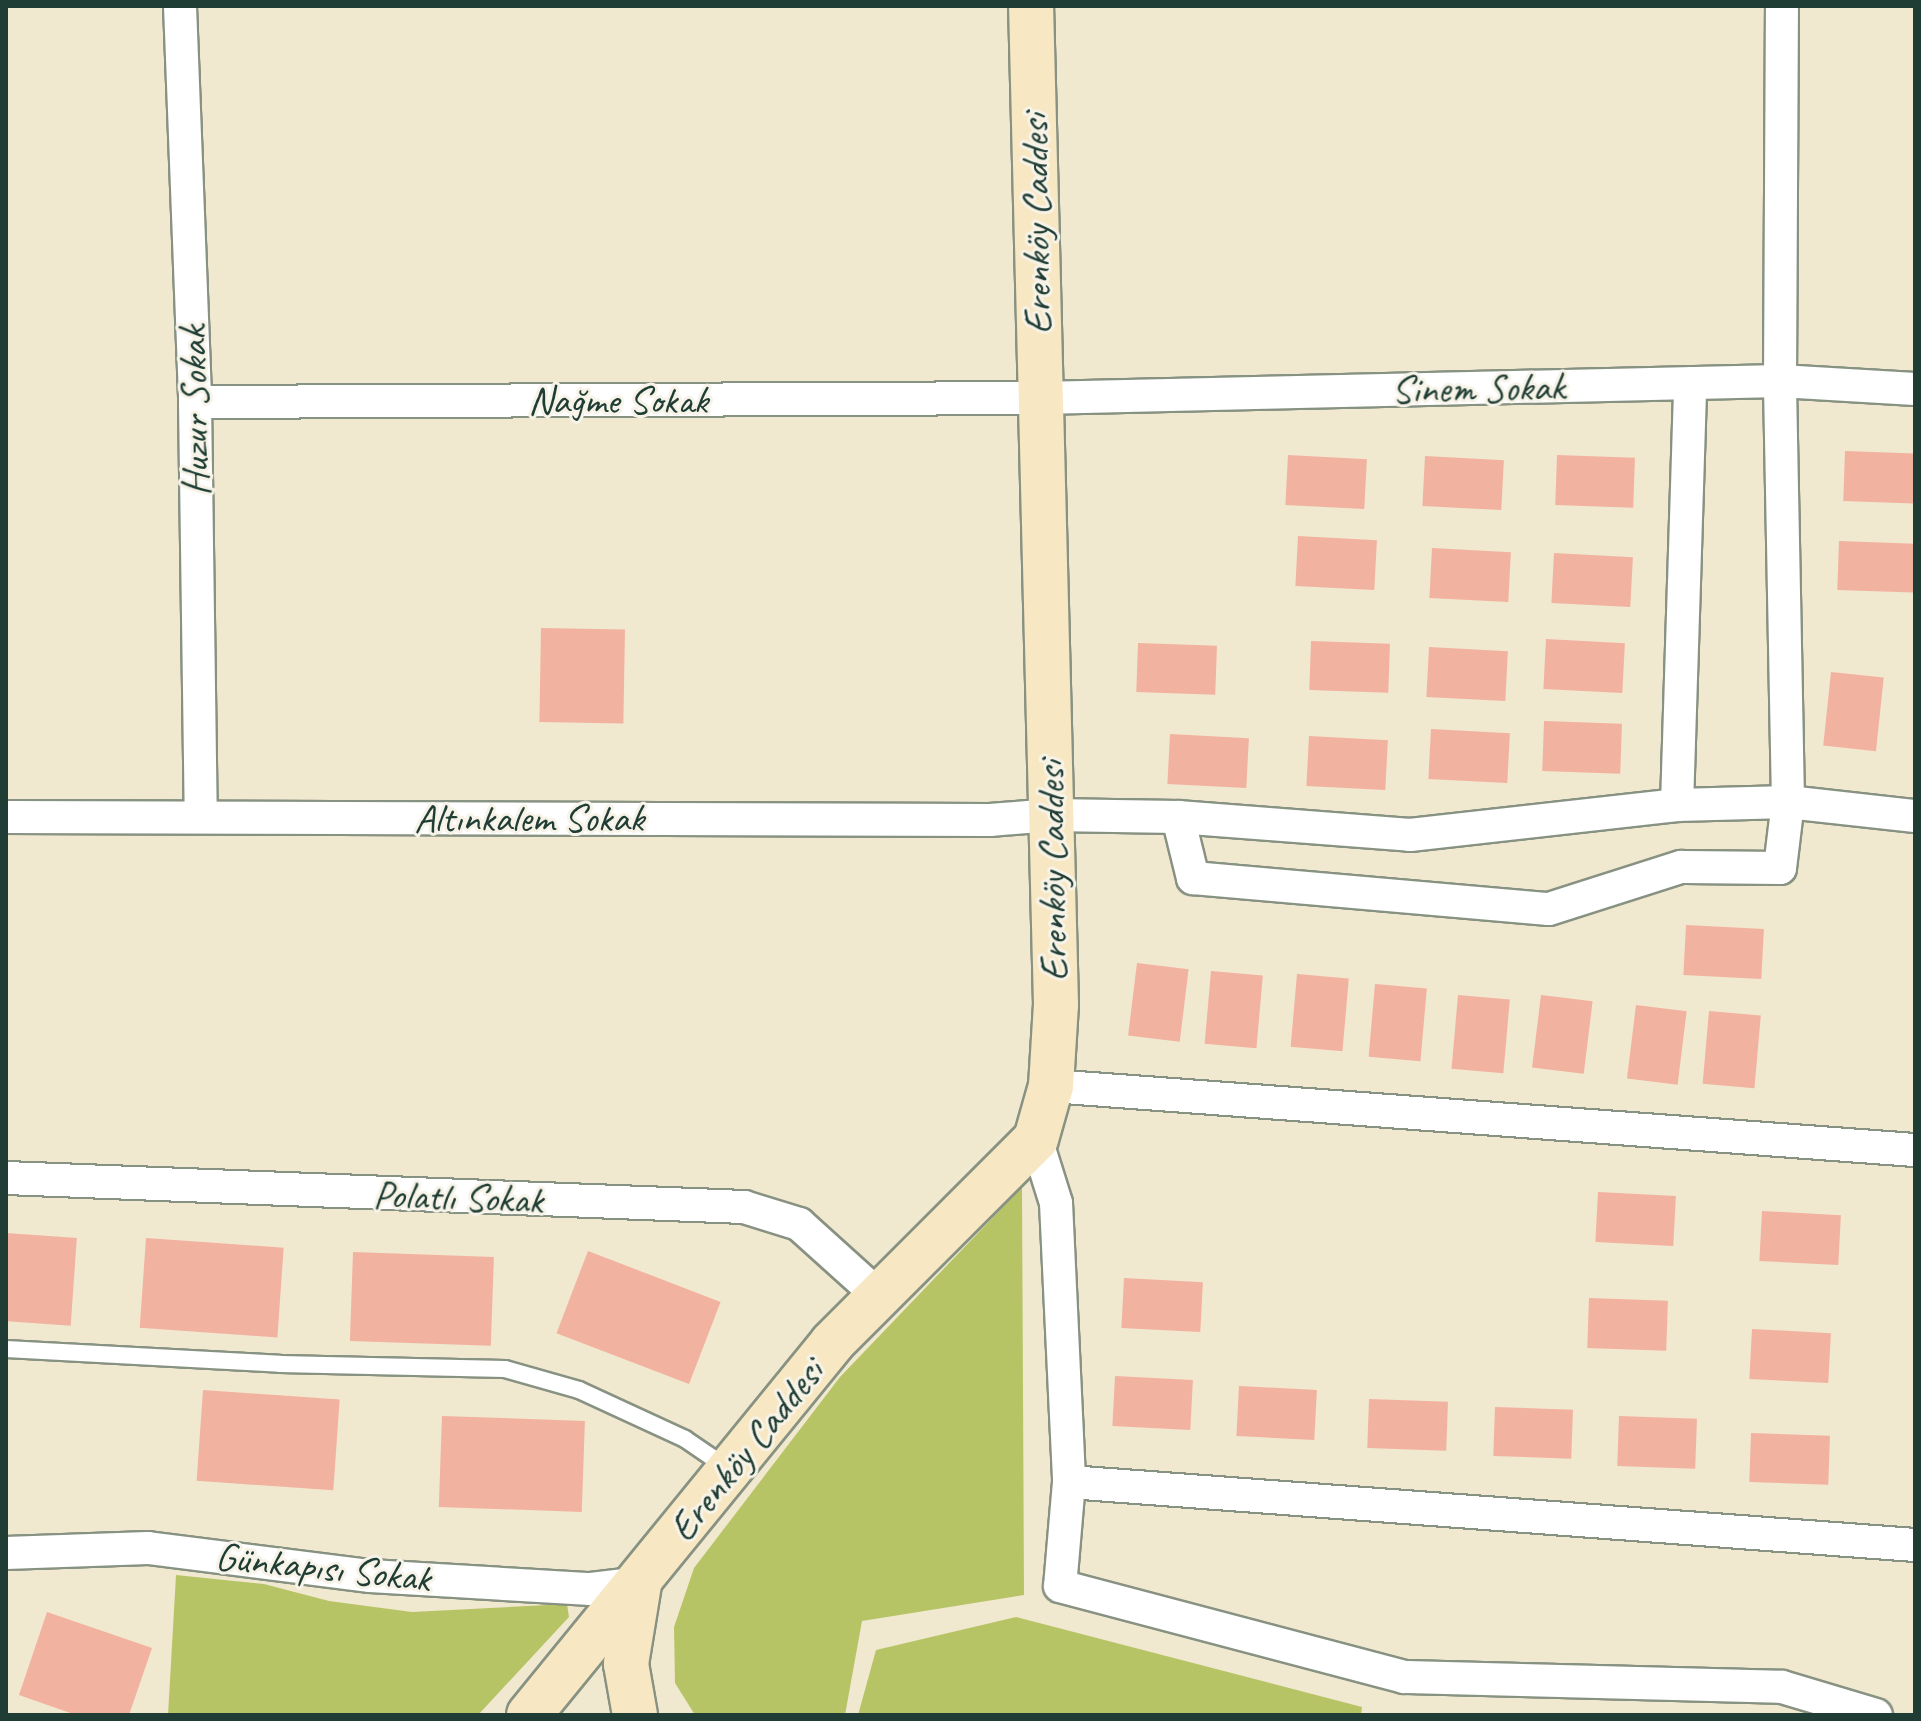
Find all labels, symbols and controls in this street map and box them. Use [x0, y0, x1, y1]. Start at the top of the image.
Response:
street label: Erenköy Caddesi [1010, 113, 1062, 335]
street label: Huzur Sokak [169, 326, 219, 496]
street label: Sinem Sokak [1392, 363, 1564, 413]
street label: Nağme Sokak [528, 376, 708, 424]
street label: Erenköy Caddesi [1026, 760, 1078, 982]
street label: Altınkalem Sokak [415, 794, 643, 842]
street label: Polatlı Sokak [372, 1170, 544, 1224]
street label: Erenköy Caddesi [658, 1349, 834, 1551]
street label: Günkapısı Sokak [213, 1532, 433, 1602]

